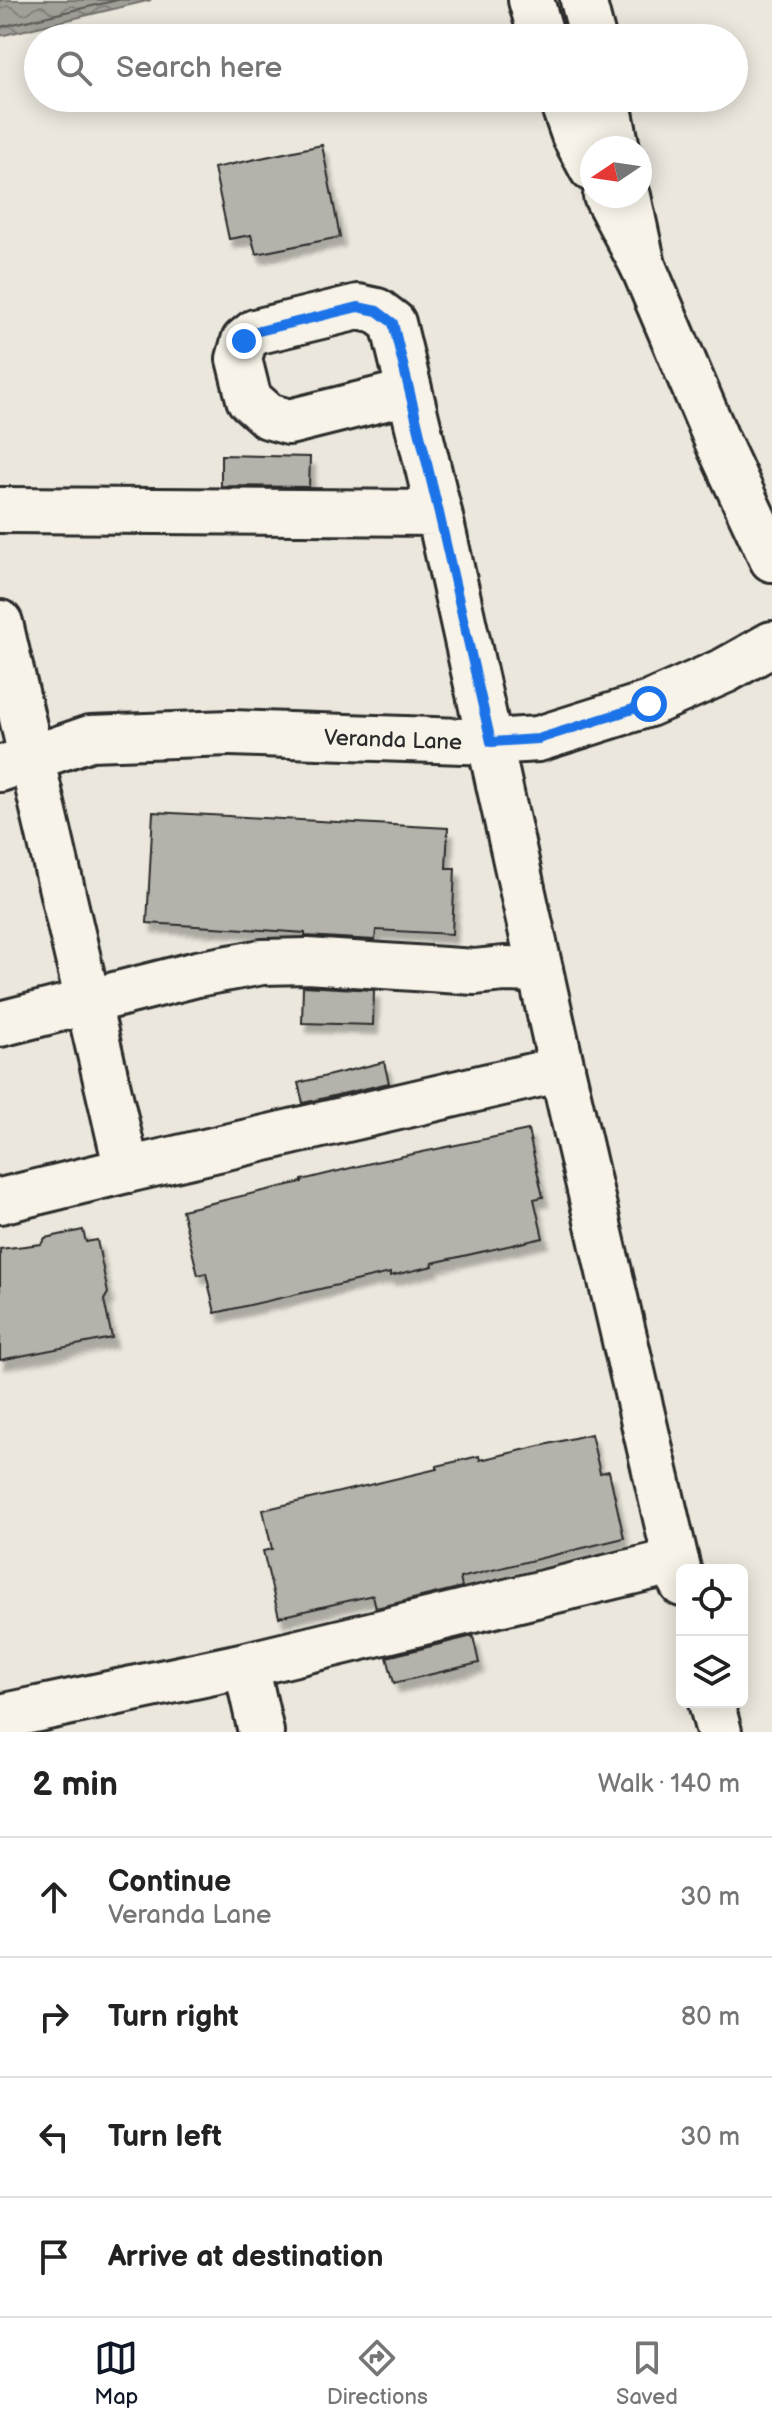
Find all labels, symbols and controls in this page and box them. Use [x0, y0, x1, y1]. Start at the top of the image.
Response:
search box [24, 24, 748, 112]
icon: search [52, 46, 96, 90]
text: Search here [116, 50, 282, 86]
north arrow [580, 136, 652, 208]
route end [226, 323, 262, 359]
route start [631, 686, 667, 722]
street label: Veranda Lane [323, 725, 462, 756]
map controls [676, 1564, 748, 1708]
button: locate [676, 1564, 748, 1636]
button: layers [676, 1636, 748, 1708]
text: 2 min [32, 1764, 118, 1805]
text: Walk · 140 m [598, 1769, 740, 1800]
text: Continue [108, 1864, 231, 1900]
icon: ahead [32, 1875, 76, 1919]
text: 30 m [680, 1882, 740, 1913]
text: Veranda Lane [108, 1900, 271, 1931]
icon: right [32, 1995, 76, 2039]
text: Turn right [108, 1999, 239, 2035]
text: 80 m [681, 2002, 740, 2033]
icon: left [32, 2115, 76, 2159]
text: Turn left [108, 2119, 222, 2155]
text: 30 m [680, 2122, 740, 2153]
icon: arrive [32, 2235, 76, 2279]
text: Arrive at destination [108, 2239, 384, 2275]
tab: Map [94, 2336, 138, 2411]
tab: Directions [327, 2336, 428, 2411]
tab: Saved [616, 2336, 678, 2411]

